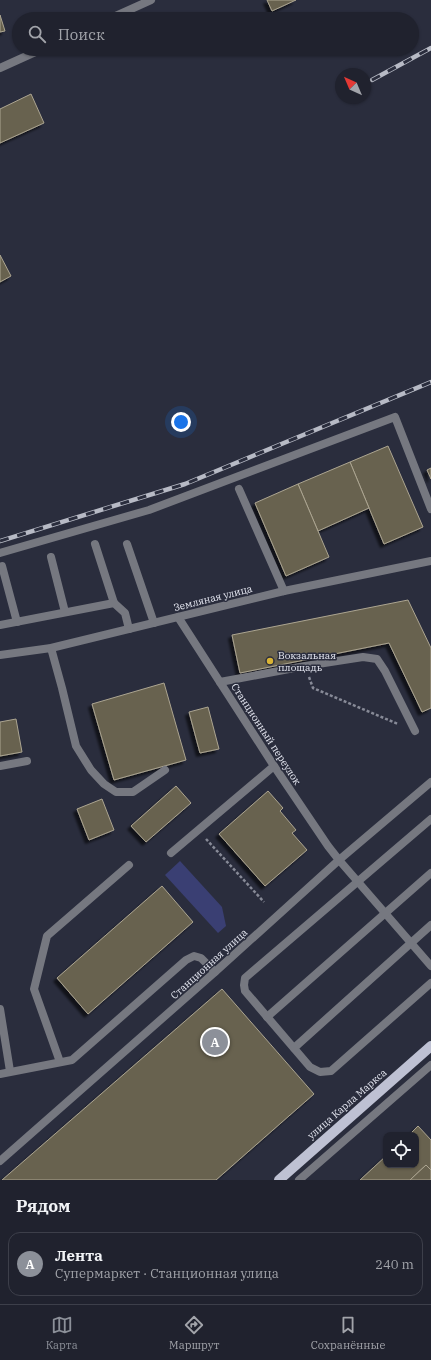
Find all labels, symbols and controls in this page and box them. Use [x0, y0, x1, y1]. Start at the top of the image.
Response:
search box [12, 12, 419, 56]
icon: search [26, 23, 48, 45]
text: Поиск [58, 25, 105, 44]
north arrow [335, 68, 371, 104]
your location [171, 412, 191, 432]
street label: Земляная улица [172, 582, 254, 614]
place label: Вокзальная площадь [278, 649, 336, 674]
marker: Вокзальная площадь [265, 656, 275, 666]
street label: Станционный переулок [228, 681, 304, 787]
street label: Станционная улица [168, 926, 251, 1002]
pin: A [202, 1027, 228, 1057]
street label: улица Карла Маркса [305, 1066, 390, 1142]
map controls [383, 1132, 419, 1168]
button: locate [383, 1132, 419, 1168]
text: Рядом [16, 1195, 71, 1217]
text: Лента [55, 1246, 103, 1265]
text: A [25, 1256, 35, 1273]
text: 240 m [375, 1256, 414, 1273]
text: Супермаркет · Станционная улица [55, 1265, 279, 1282]
tab: Карта [46, 1314, 78, 1352]
tab: Маршрут [169, 1314, 219, 1352]
tab: Сохранённые [311, 1314, 385, 1352]

